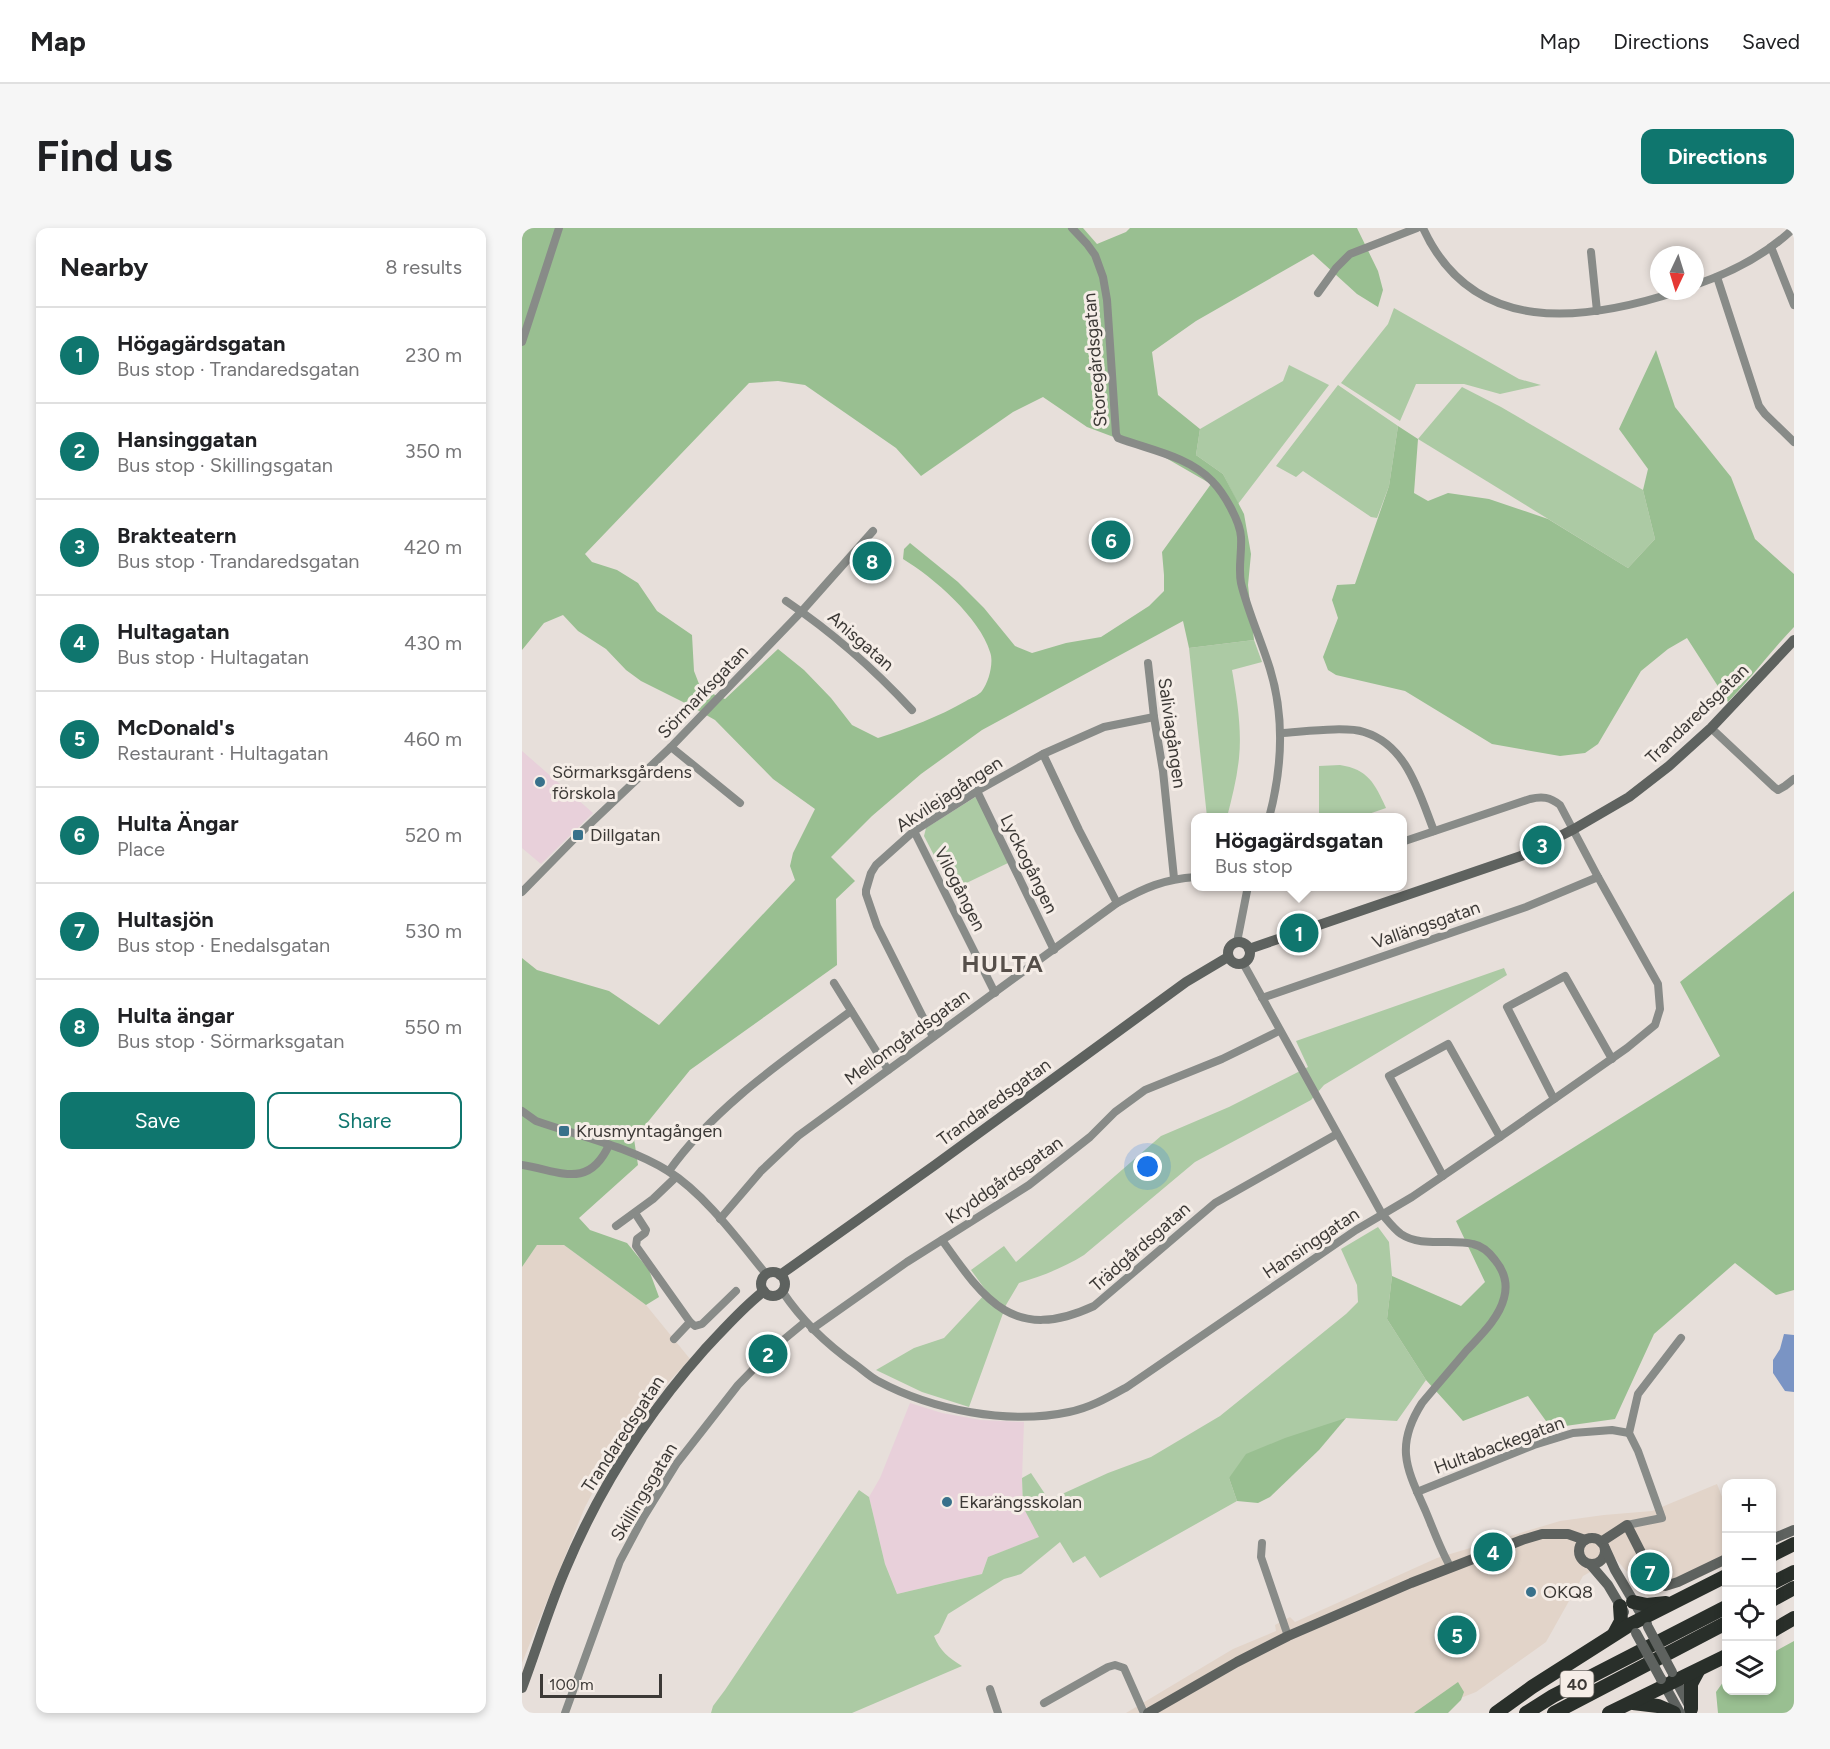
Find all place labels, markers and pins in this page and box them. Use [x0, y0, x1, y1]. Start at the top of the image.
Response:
pin: 6 [1092, 518, 1130, 562]
pin: 8 [852, 538, 892, 584]
place label: Sörmarksgårdens förskola [552, 761, 692, 804]
marker: Sörmarksgårdens förskola [533, 775, 547, 789]
pin: 3 [1522, 822, 1562, 868]
place label: Dillgatan [590, 824, 660, 846]
marker: Dillgatan [571, 828, 585, 842]
pin: 1 [1280, 910, 1318, 956]
place label: Krusmyntagången [576, 1120, 722, 1142]
marker: Krusmyntagången [557, 1124, 571, 1138]
pin: 2 [748, 1332, 788, 1376]
place label: Ekarängsskolan [959, 1491, 1082, 1513]
marker: Ekarängsskolan [940, 1495, 954, 1509]
pin: 4 [1474, 1530, 1512, 1574]
pin: 7 [1630, 1550, 1670, 1594]
place label: OKQ8 [1543, 1581, 1593, 1603]
marker: OKQ8 [1524, 1585, 1538, 1599]
pin: 5 [1438, 1612, 1476, 1658]

